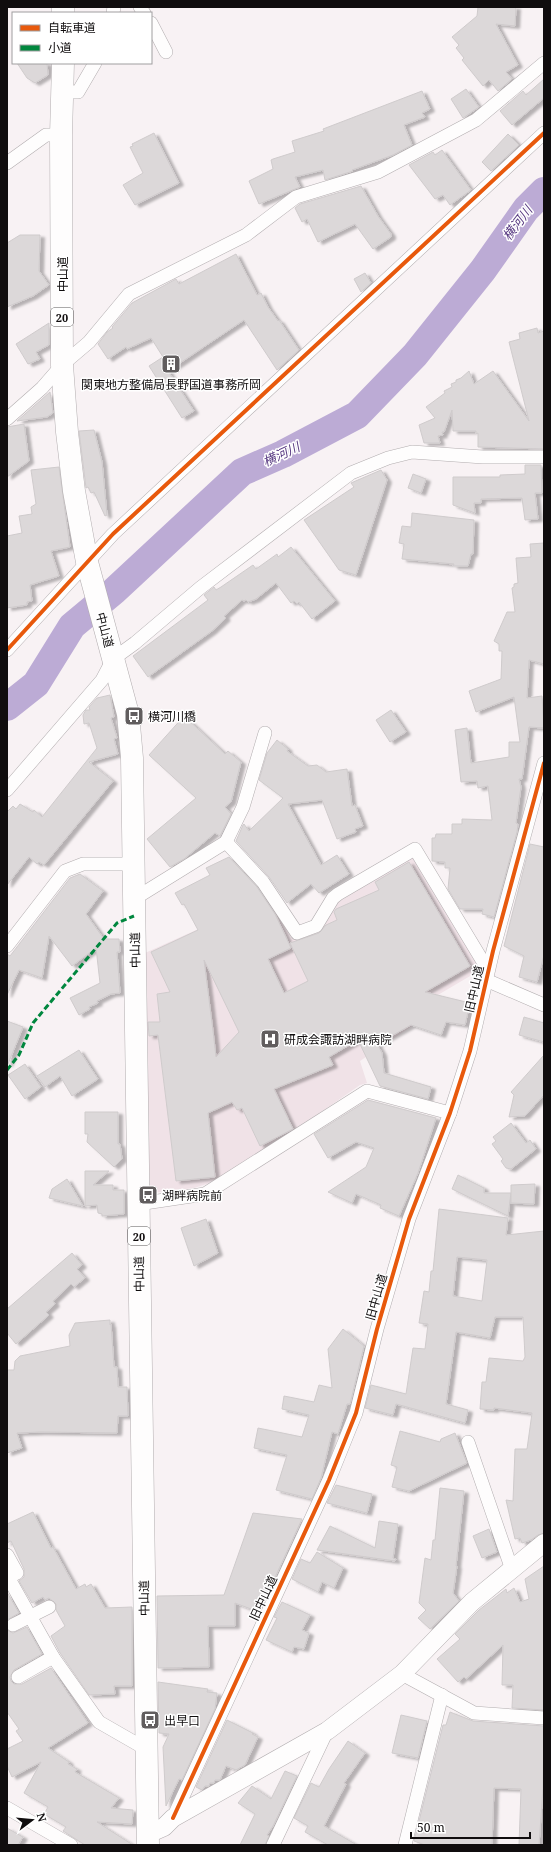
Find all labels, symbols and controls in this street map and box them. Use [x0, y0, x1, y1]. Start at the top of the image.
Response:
legend [12, 12, 152, 64]
text: 自転車道 [48, 19, 96, 36]
text: 小道 [48, 39, 72, 56]
water label: 横河川 [498, 200, 537, 244]
street label: 中山道 [54, 256, 71, 292]
road number: 20 [51, 308, 73, 326]
building icon: 関東地方整備局長野国道事務所岡 [160, 353, 182, 375]
place label: 関東地方整備局長野国道事務所岡 [81, 376, 261, 393]
water label: 横河川 [260, 437, 304, 470]
street label: 中山道 [92, 610, 118, 650]
bus stop icon: 横河川橋 [123, 705, 145, 727]
place label: 横河川橋 [148, 708, 196, 725]
street label: 中山道 [126, 932, 144, 968]
street label: 旧中山道 [460, 964, 488, 1014]
hospital icon: 研成会諏訪湖畔病院 [259, 1028, 281, 1050]
place label: 研成会諏訪湖畔病院 [284, 1031, 392, 1048]
bus stop icon: 湖畔病院前 [137, 1184, 159, 1206]
place label: 湖畔病院前 [162, 1187, 222, 1204]
road number: 20 [128, 1227, 150, 1245]
street label: 中山道 [130, 1256, 148, 1292]
street label: 旧中山道 [361, 1272, 391, 1322]
street label: 旧中山道 [245, 1573, 281, 1623]
street label: 中山道 [135, 1580, 153, 1616]
bus stop icon: 出早口 [139, 1709, 161, 1731]
place label: 出早口 [164, 1712, 200, 1729]
north arrow [12, 1800, 52, 1840]
text: N [34, 1811, 51, 1824]
scale bar [411, 1814, 530, 1840]
text: 50 m [417, 1819, 445, 1836]

